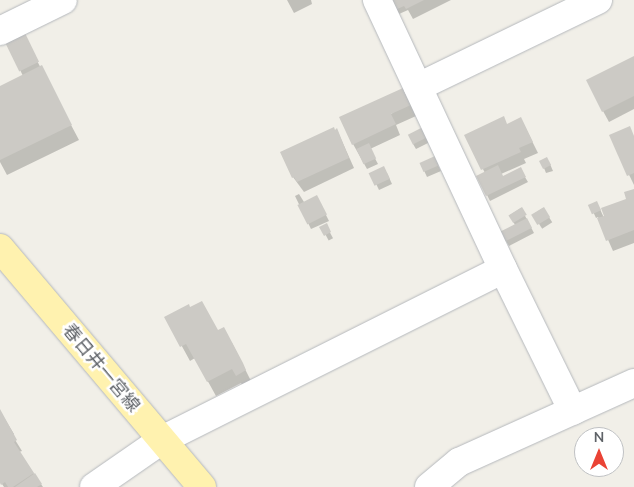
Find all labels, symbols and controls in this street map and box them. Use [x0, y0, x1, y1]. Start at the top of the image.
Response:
street label: 春日井一宮線 [58, 320, 144, 416]
north arrow [574, 427, 624, 477]
text: N [594, 428, 604, 447]

